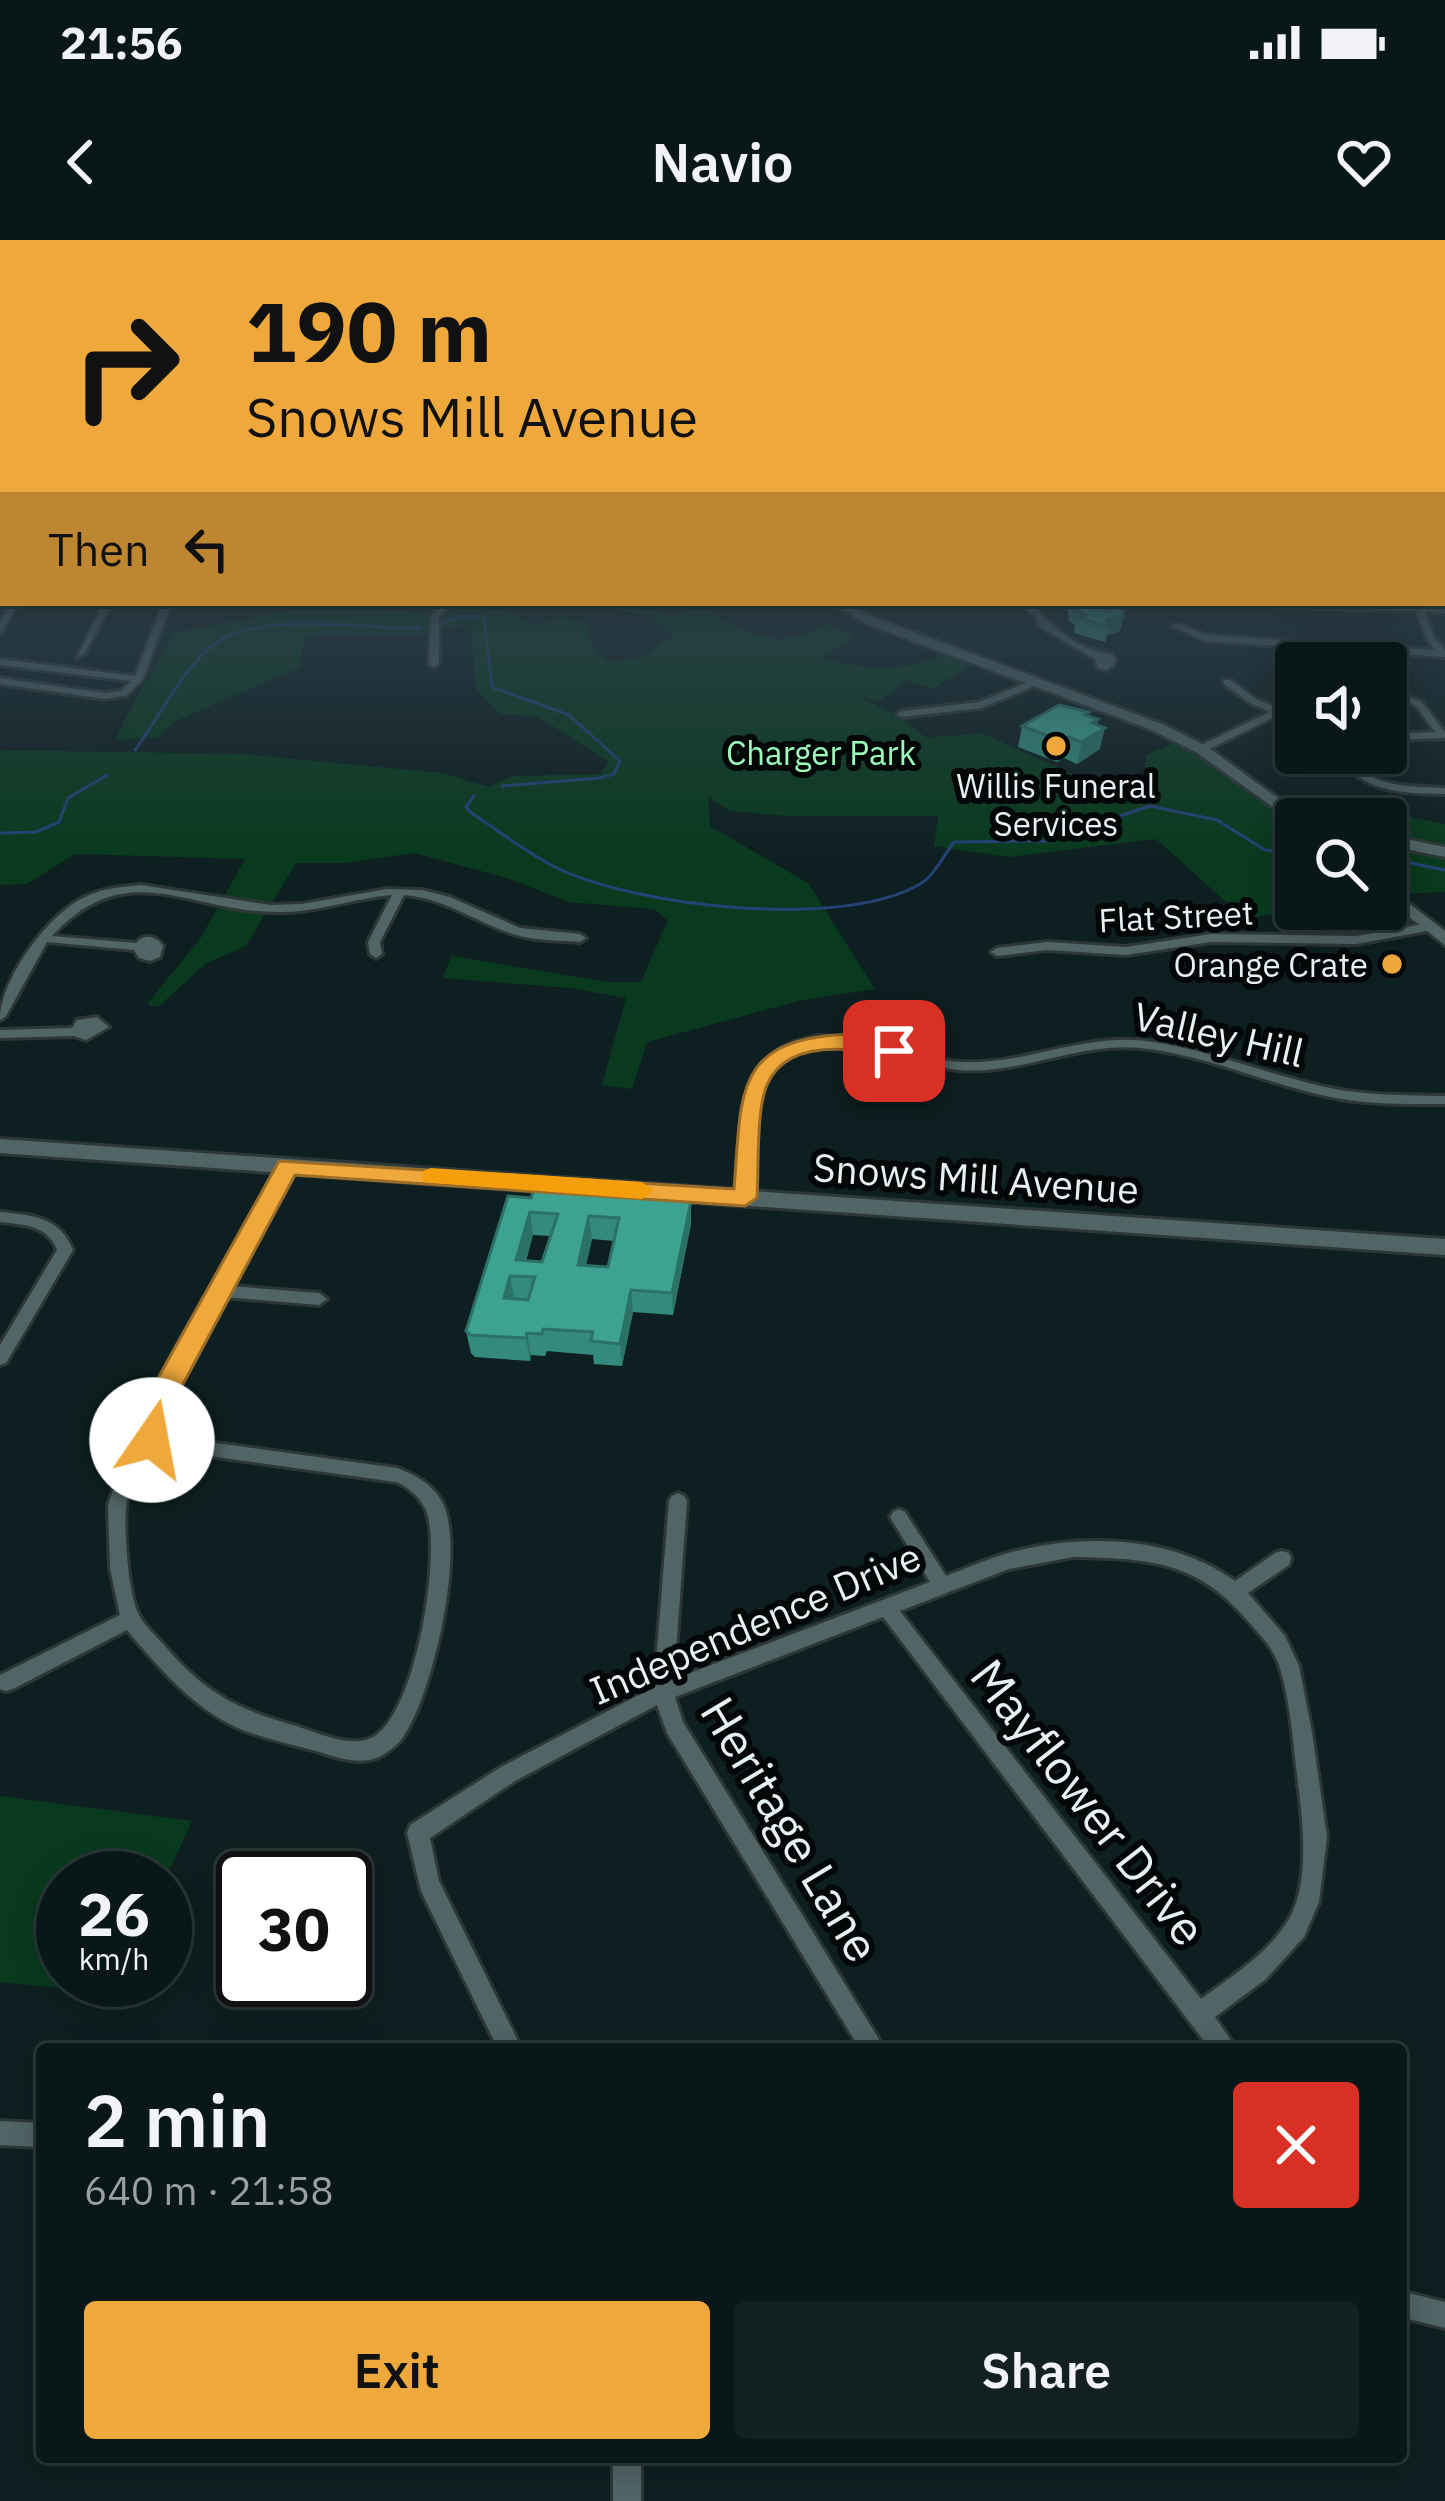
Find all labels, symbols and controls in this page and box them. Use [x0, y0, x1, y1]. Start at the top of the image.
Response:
text: 21:56 [60, 13, 183, 71]
text: Navio [651, 127, 794, 197]
icon: back [48, 129, 114, 195]
icon: heart [1331, 129, 1397, 195]
text: 190 m [246, 276, 492, 385]
icon: right [48, 288, 204, 444]
text: Snows Mill Avenue [246, 382, 698, 452]
icon: left [174, 516, 240, 582]
text: Then [48, 520, 150, 578]
map controls [1275, 642, 1407, 930]
button: sound [1275, 642, 1407, 774]
park label: Charger Park [726, 731, 916, 774]
marker: Willis Funeral Services [1043, 733, 1069, 759]
place label: Willis Funeral Services [956, 764, 1156, 845]
button: search [1275, 798, 1407, 930]
street label: Flat Street [1098, 890, 1254, 942]
place label: Orange Crate [1173, 943, 1368, 986]
marker: Orange Crate [1379, 951, 1405, 977]
street label: Valley Hill [1129, 990, 1309, 1078]
pin [843, 1000, 945, 1102]
icon: arrive [861, 1018, 927, 1084]
street label: Snows Mill Avenue [811, 1141, 1141, 1215]
position arrow [89, 1377, 215, 1503]
street label: Independence Drive [582, 1530, 928, 1716]
street label: Mayflower Drive [958, 1646, 1220, 1958]
street label: Heritage Lane [688, 1685, 894, 1973]
speed limit sign: 30 [216, 1851, 372, 2007]
text: 26 [78, 1874, 150, 1953]
text: km/h [79, 1939, 149, 1978]
text: 2 min [84, 2073, 270, 2167]
button: close [1233, 2082, 1359, 2208]
text: 640 m · 21:58 [84, 2165, 334, 2216]
button: Exit [84, 2301, 710, 2439]
button: Share [734, 2301, 1359, 2439]

